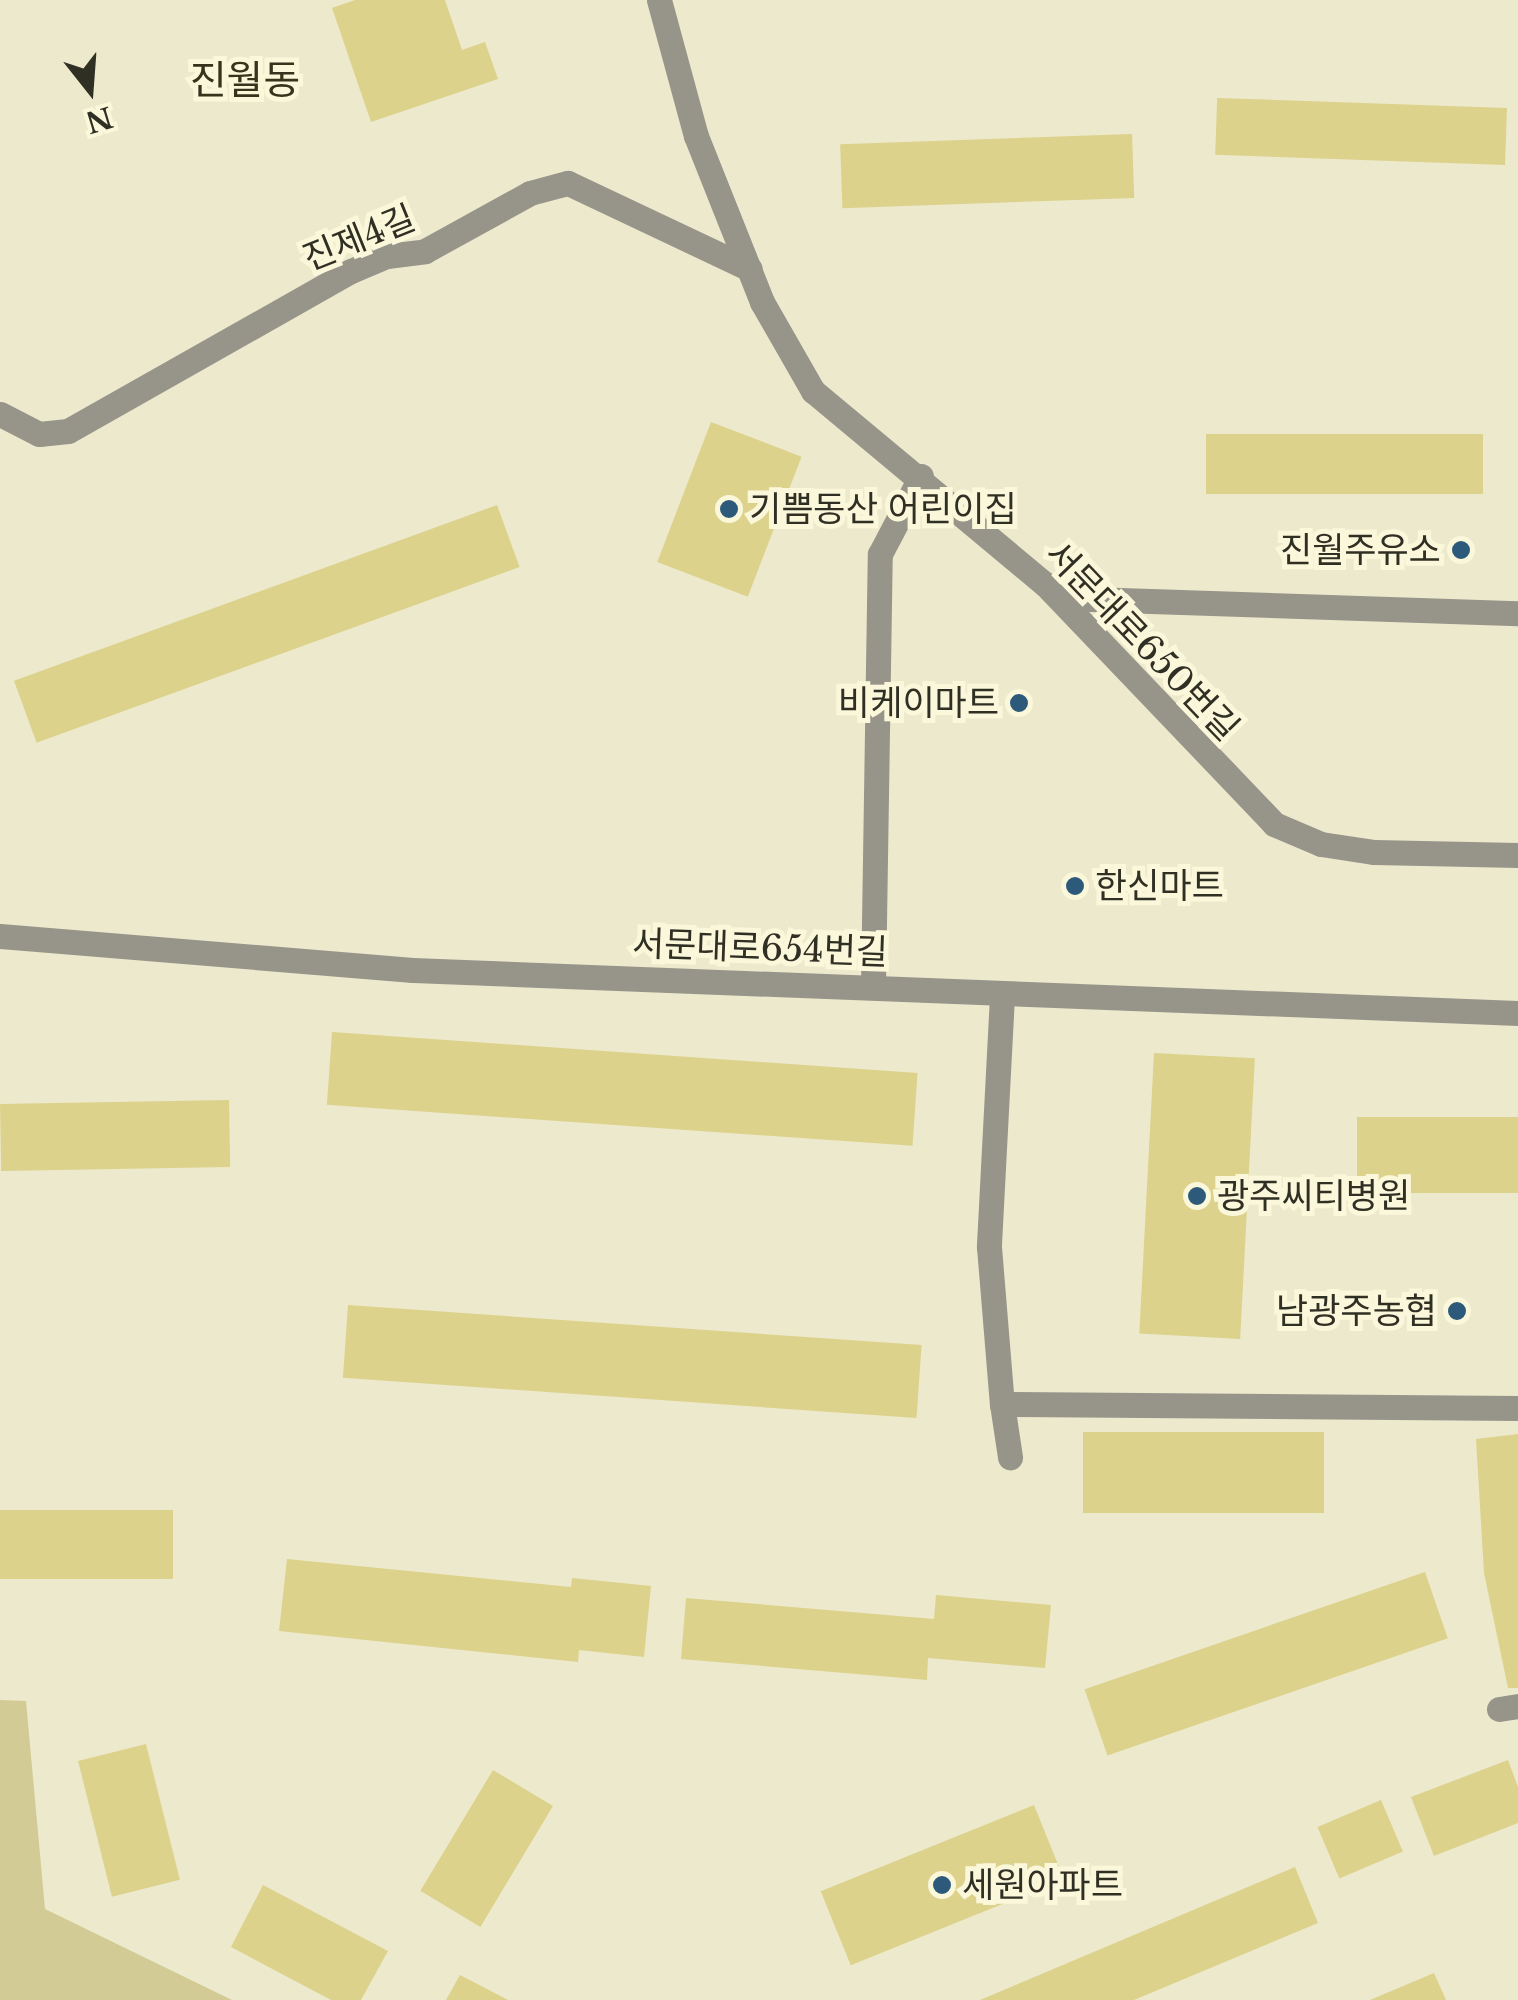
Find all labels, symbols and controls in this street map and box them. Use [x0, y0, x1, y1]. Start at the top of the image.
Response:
north arrow [40, 40, 140, 140]
district label: 진월동 [190, 56, 300, 104]
text: N [81, 99, 117, 140]
street label: 진제4길 [297, 197, 421, 279]
place label: 기쁨동산 어린이집 [749, 488, 1017, 530]
marker: 기쁨동산 어린이집 [718, 498, 740, 520]
place label: 진월주유소 [1280, 529, 1441, 571]
street label: 서문대로650번길 [1036, 533, 1248, 749]
marker: 진월주유소 [1450, 539, 1472, 561]
place label: 비케이마트 [838, 682, 999, 724]
marker: 비케이마트 [1008, 692, 1030, 714]
place label: 한신마트 [1095, 865, 1224, 907]
marker: 한신마트 [1064, 875, 1086, 897]
street label: 서문대로654번길 [631, 923, 889, 973]
place label: 광주씨티병원 [1217, 1175, 1410, 1217]
marker: 광주씨티병원 [1186, 1185, 1208, 1207]
place label: 남광주농협 [1276, 1290, 1437, 1332]
marker: 남광주농협 [1446, 1300, 1468, 1322]
place label: 세원아파트 [962, 1864, 1123, 1906]
marker: 세원아파트 [931, 1874, 953, 1896]

